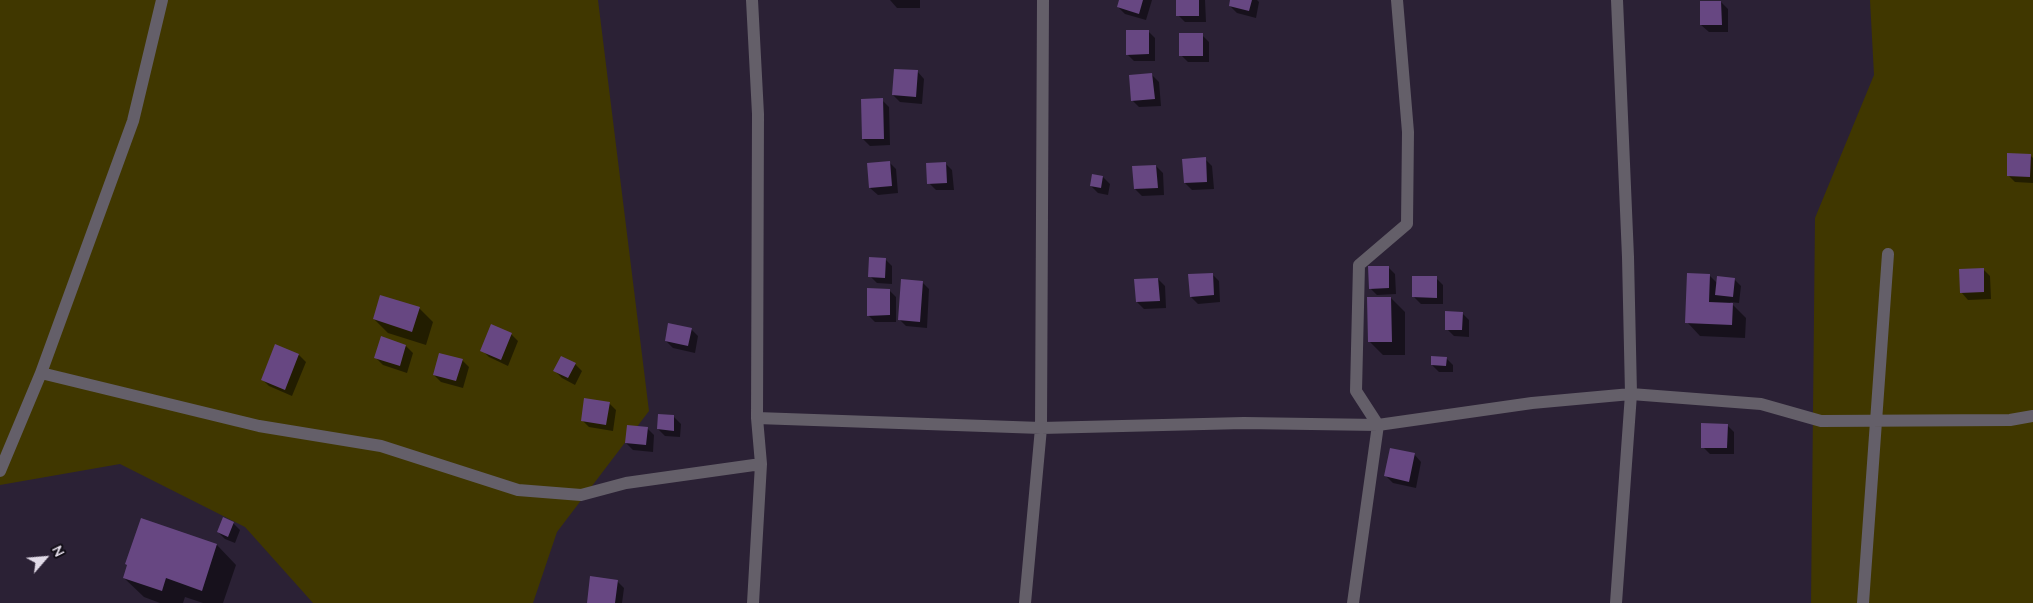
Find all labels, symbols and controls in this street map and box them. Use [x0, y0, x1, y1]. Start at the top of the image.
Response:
north arrow [20, 533, 70, 583]
text: N [48, 543, 69, 560]

